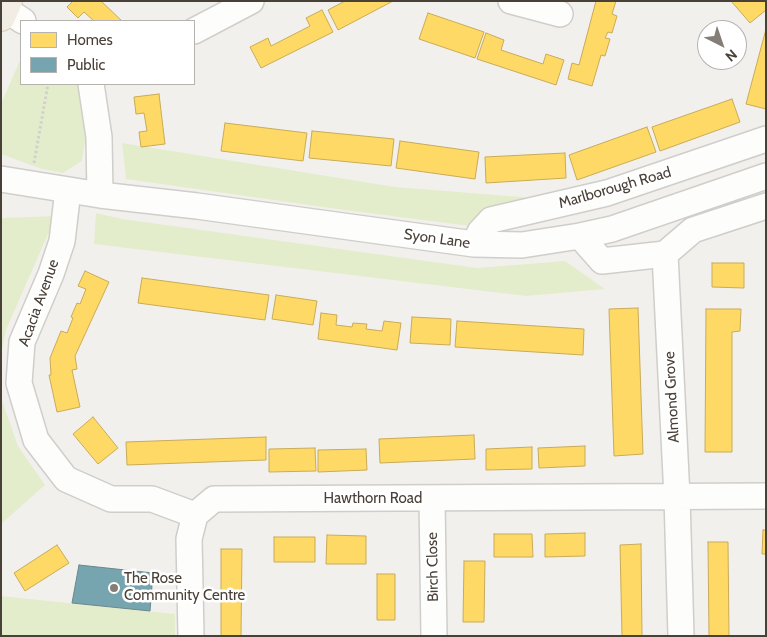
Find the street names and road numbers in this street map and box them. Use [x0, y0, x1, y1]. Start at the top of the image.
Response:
street label: Marlborough Road [557, 163, 673, 213]
street label: Syon Lane [403, 225, 471, 253]
street label: Acacia Avenue [15, 257, 63, 349]
street label: Almond Grove [661, 351, 683, 443]
street label: Hawthorn Road [324, 490, 422, 508]
street label: Birch Close [423, 532, 443, 602]

